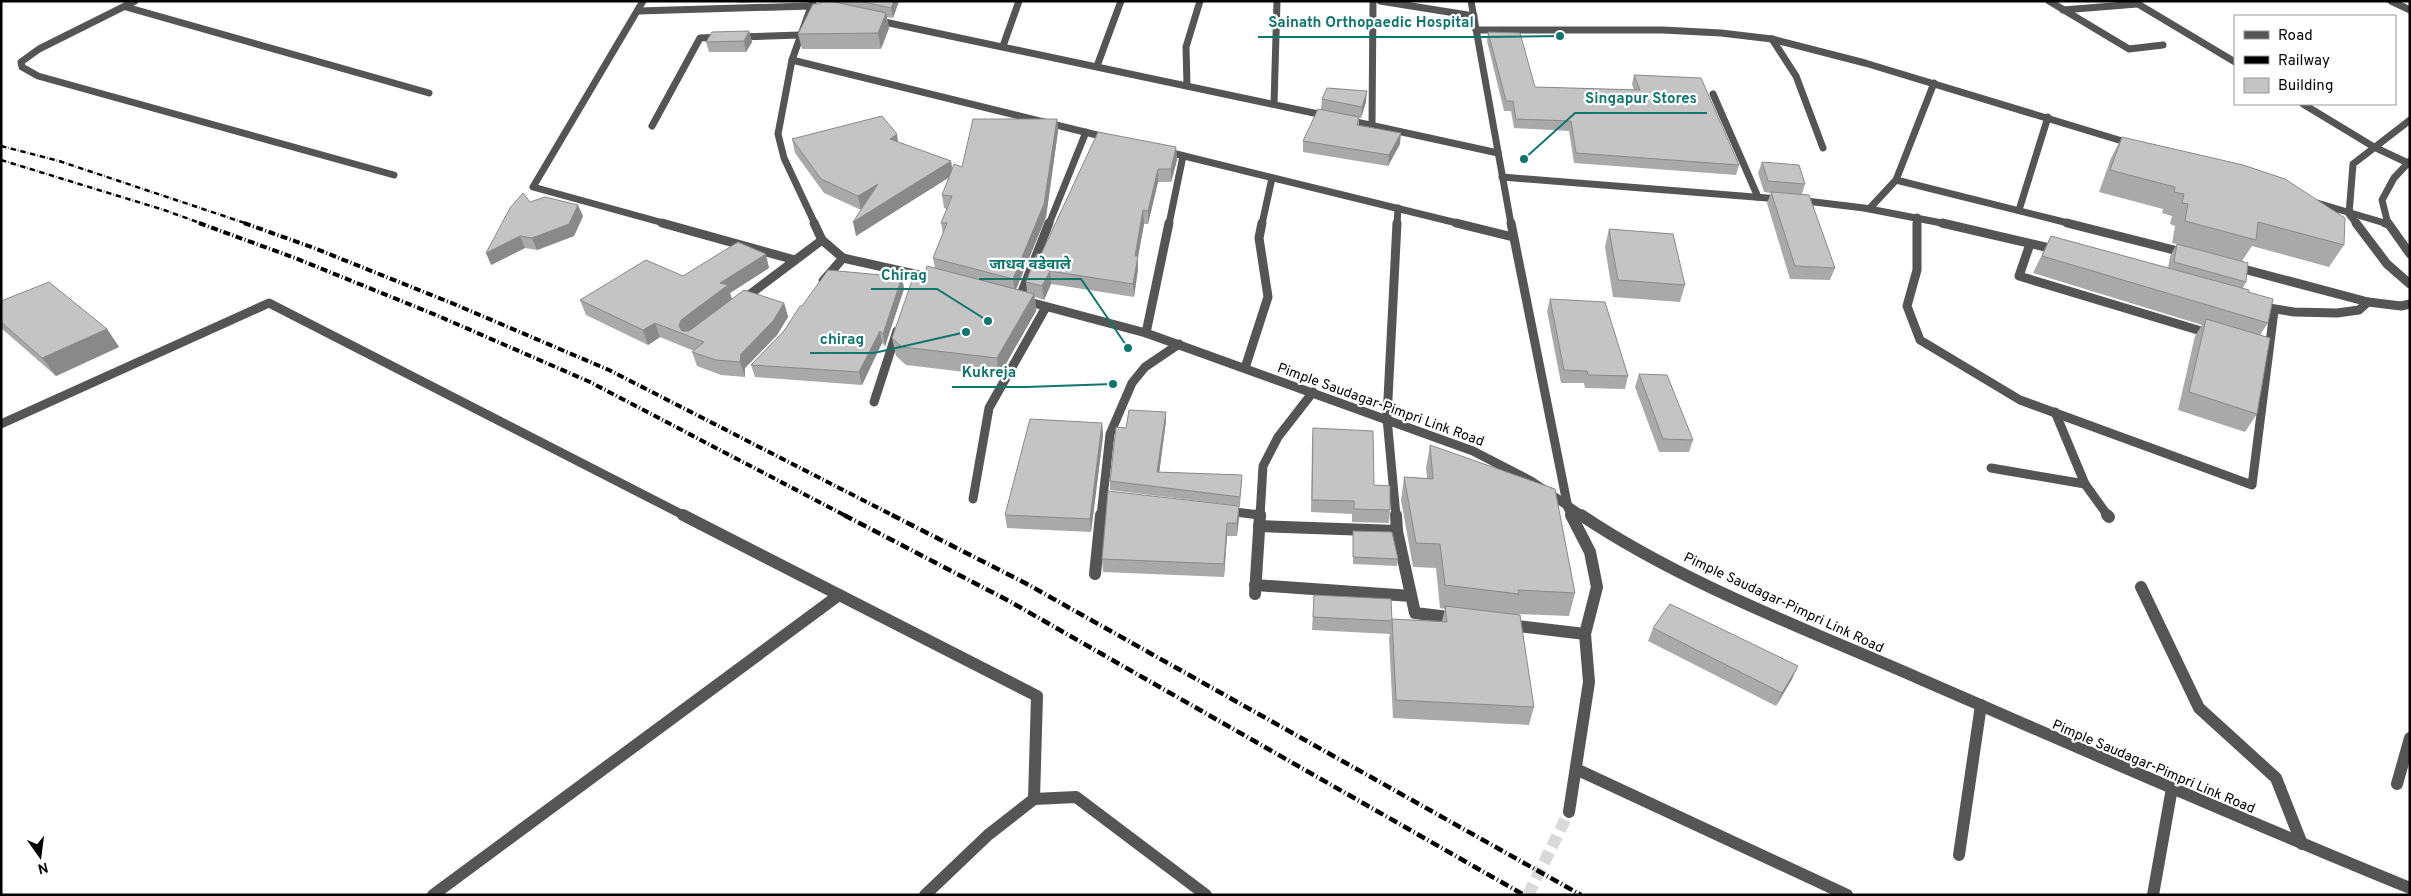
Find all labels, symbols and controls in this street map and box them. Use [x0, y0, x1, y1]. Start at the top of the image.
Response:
callout: Sainath Orthopaedic Hospital [1258, 7, 1484, 37]
text: Sainath Orthopaedic Hospital [1268, 14, 1474, 33]
legend [2234, 15, 2396, 105]
text: Road [2278, 27, 2313, 46]
text: Railway [2278, 52, 2330, 71]
text: Building [2278, 77, 2333, 96]
callout: Singapur Stores [1575, 83, 1707, 113]
text: Singapur Stores [1585, 90, 1697, 109]
callout: जाधव वडेवाले [979, 249, 1081, 279]
text: जाधव वडेवाले [989, 255, 1072, 275]
callout: Chirag [871, 259, 937, 289]
text: Chirag [881, 267, 927, 286]
callout: chirag [810, 323, 874, 353]
text: chirag [820, 331, 864, 350]
callout: Kukreja [952, 357, 1026, 387]
street label: Pimple Saudagar-Pimpri Link Road [1275, 360, 1486, 451]
text: Kukreja [962, 364, 1016, 383]
street label: Pimple Saudagar-Pimpri Link Road [1681, 549, 1886, 657]
street label: Pimple Saudagar-Pimpri Link Road [2049, 717, 2257, 818]
north arrow [15, 831, 65, 881]
text: N [36, 858, 50, 877]

